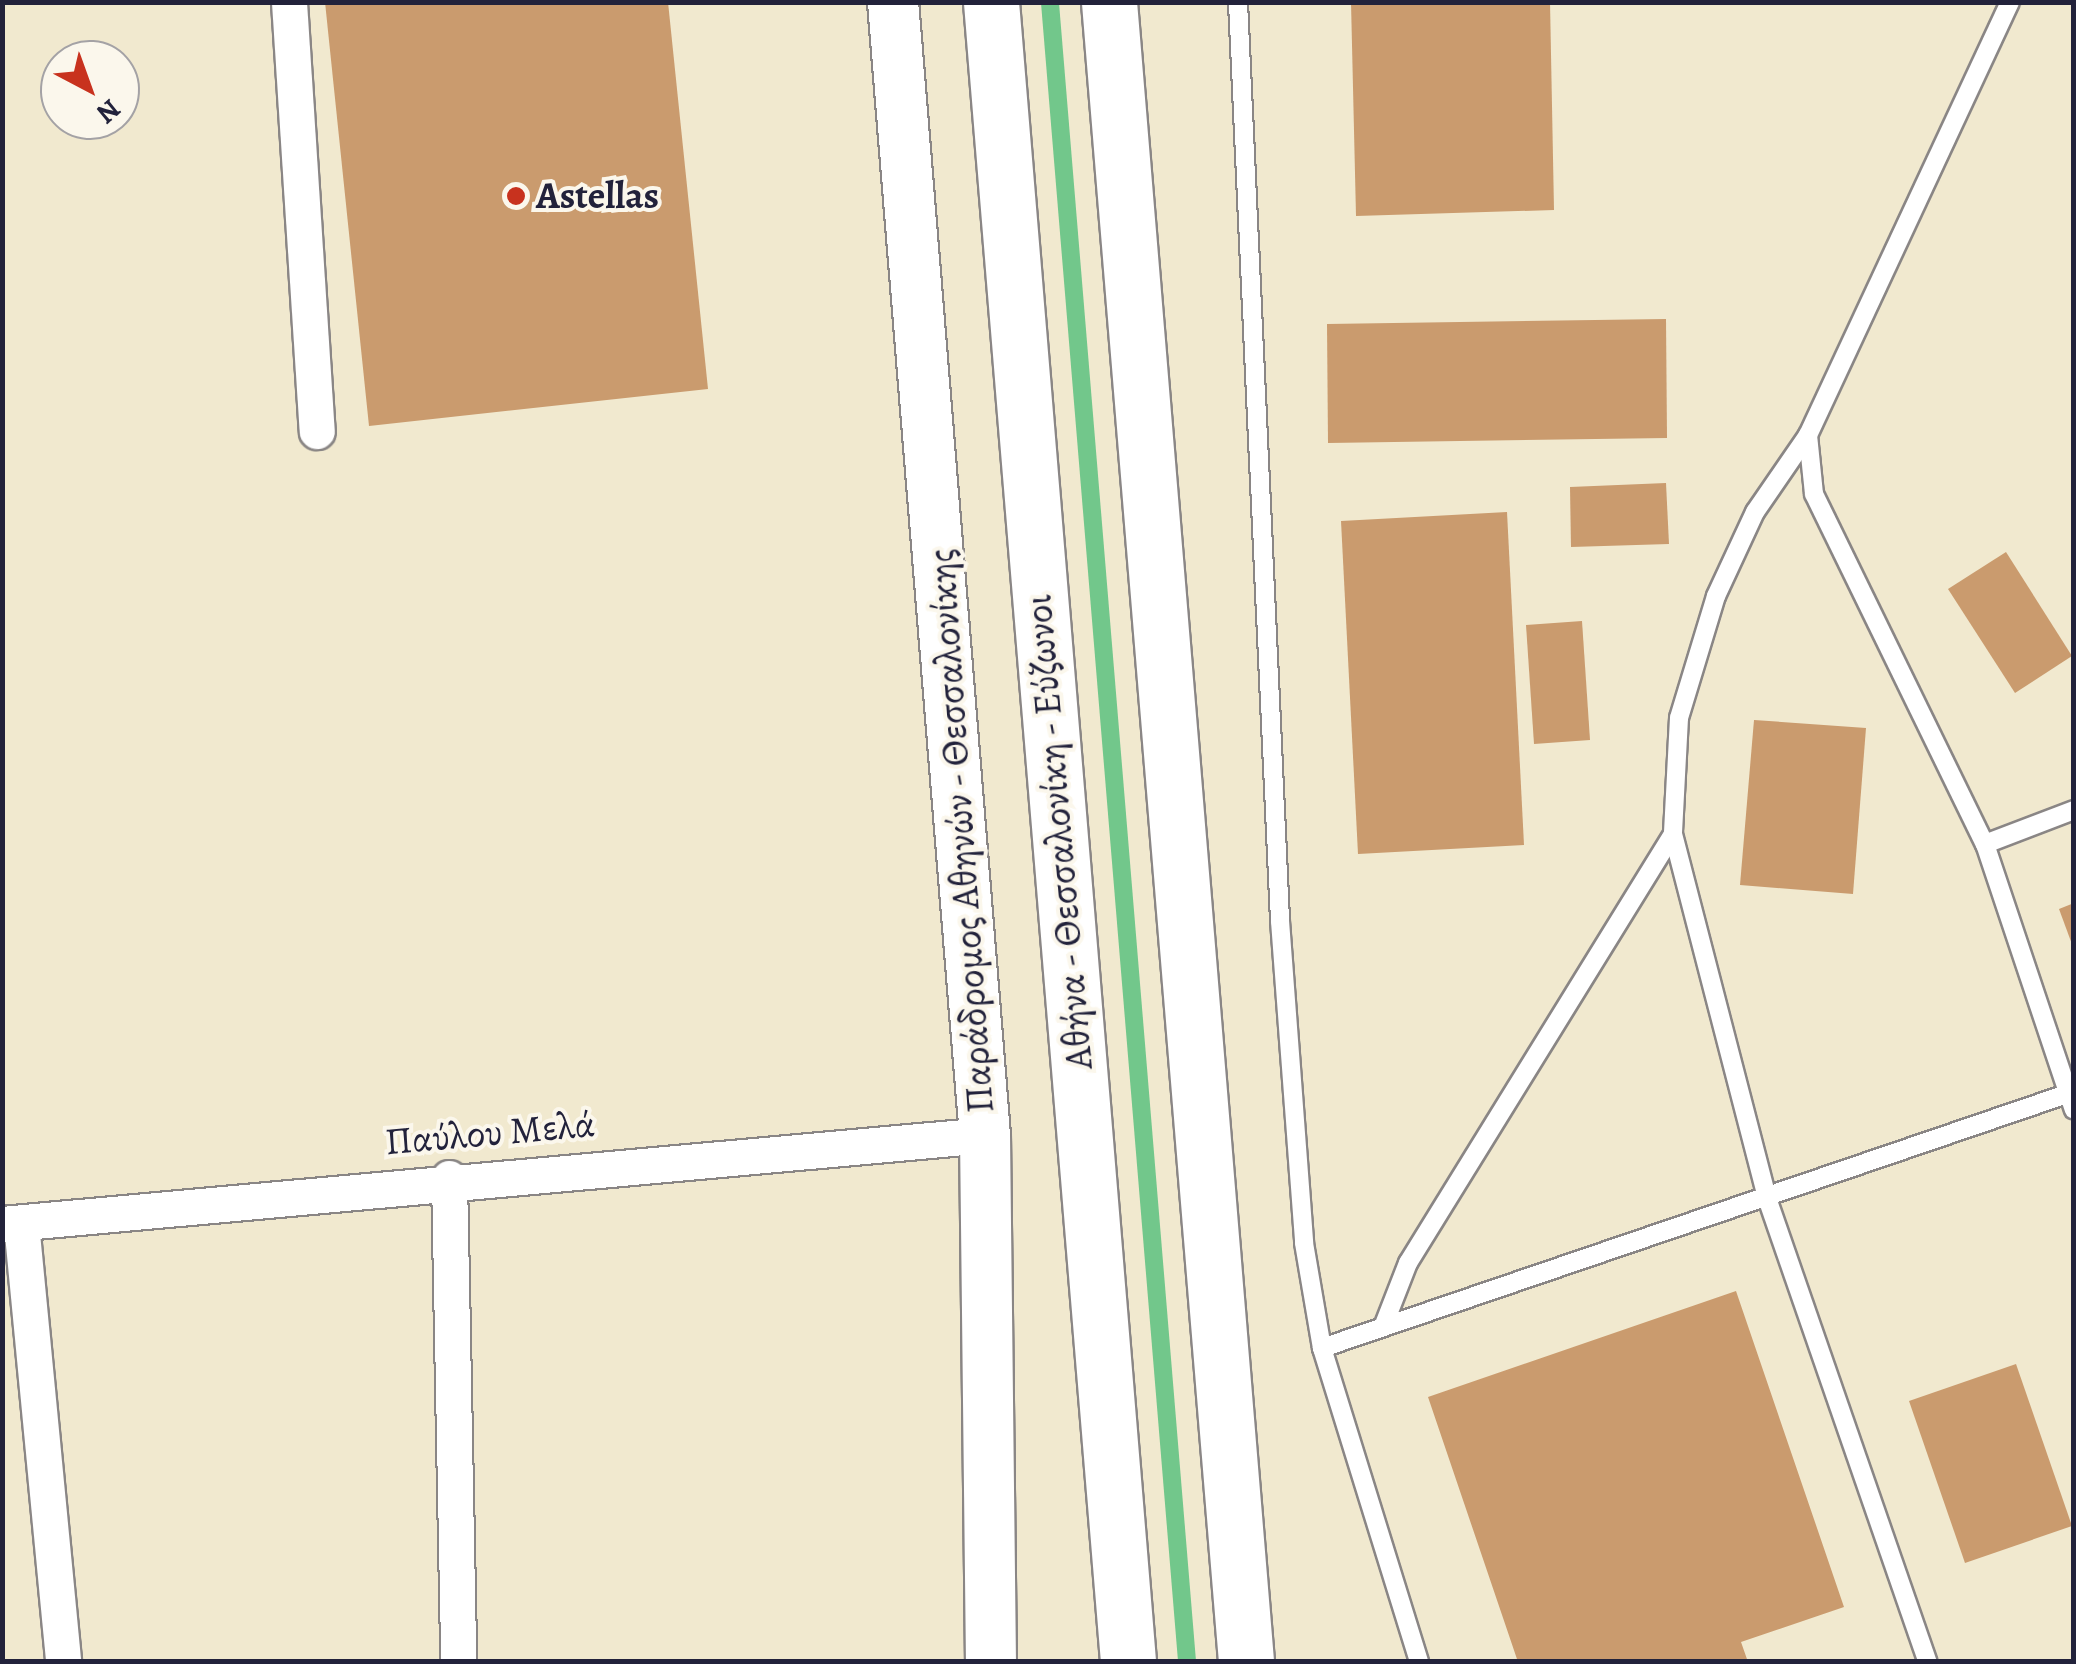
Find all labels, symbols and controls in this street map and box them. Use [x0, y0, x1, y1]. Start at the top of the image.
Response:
north arrow [40, 40, 140, 140]
text: N [88, 90, 129, 132]
place label: Astellas [536, 173, 659, 219]
marker: Astellas [505, 185, 527, 207]
street label: Παράδρομος Αθηνών - Θεσσαλονίκης [918, 547, 1004, 1115]
street label: Αθήνα - Θεσσαλονίκη - Εύζωνοι [1015, 591, 1103, 1073]
street label: Παύλου Μελά [383, 1101, 597, 1165]

